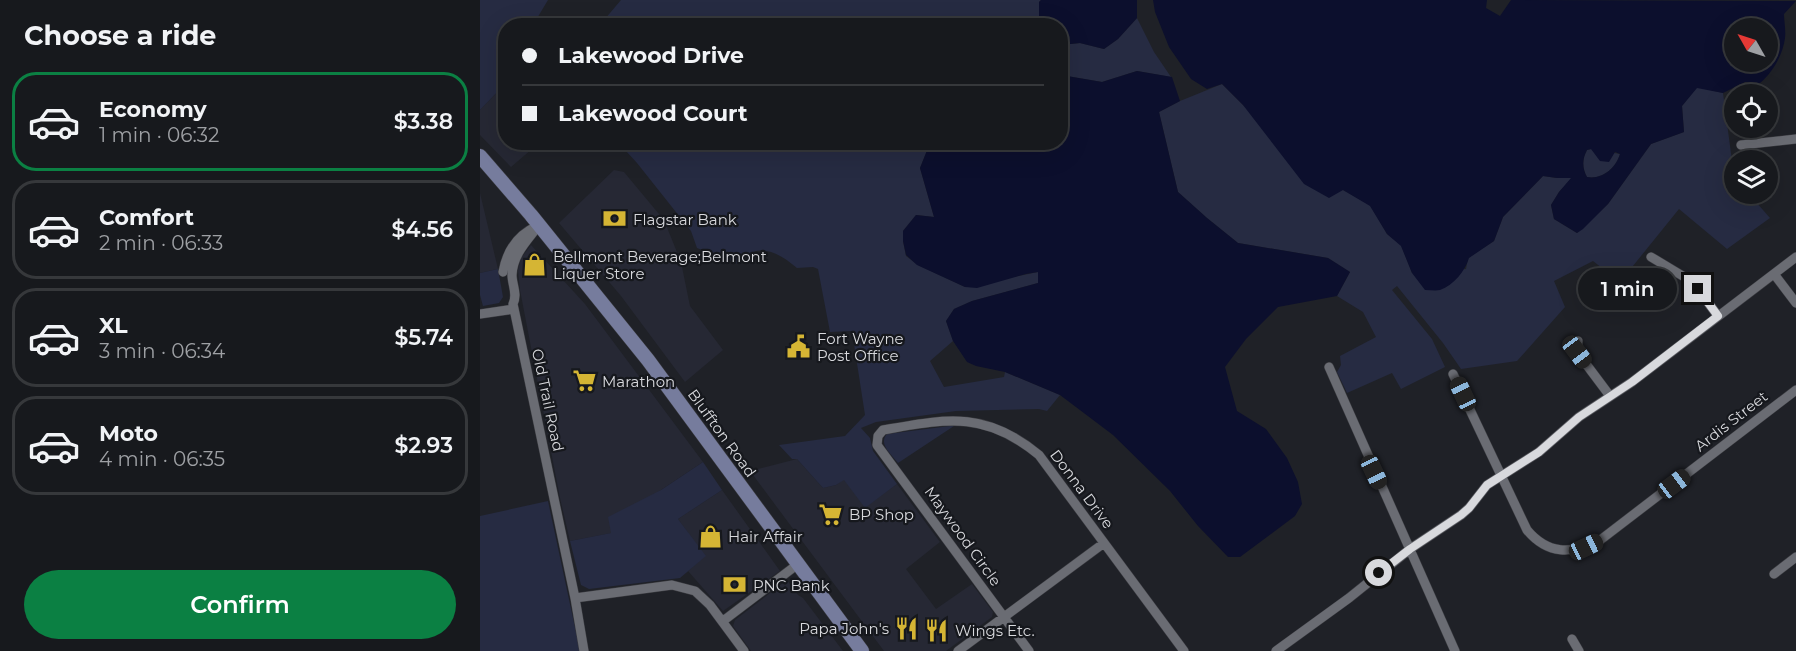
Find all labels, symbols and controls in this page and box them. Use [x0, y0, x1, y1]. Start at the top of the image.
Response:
north arrow [1724, 18, 1778, 72]
map controls [1724, 18, 1778, 204]
text: Choose a ride [24, 19, 216, 52]
text: Lakewood Drive [558, 42, 744, 69]
button: locate [1724, 84, 1778, 138]
icon: car [27, 95, 81, 149]
text: Economy [99, 96, 207, 123]
text: Lakewood Court [558, 100, 748, 127]
text: $3.38 [394, 108, 453, 135]
text: 1 min · 06:32 [99, 123, 219, 147]
button: layers [1724, 150, 1778, 204]
icon: car [27, 203, 81, 257]
text: Comfort [99, 204, 194, 231]
bank icon: Flagstar Bank [602, 206, 628, 232]
place label: Flagstar Bank [633, 210, 737, 229]
text: $4.56 [392, 216, 453, 243]
text: 2 min · 06:33 [99, 231, 223, 255]
place label: Bellmont Beverage;Belmont Liquer Store [553, 247, 767, 283]
shop icon: Bellmont Beverage;Belmont Liquer Store [522, 252, 548, 278]
callout: 1 min [1578, 268, 1677, 310]
route end [1684, 275, 1711, 302]
text: 1 min [1601, 277, 1654, 301]
icon: car [27, 311, 81, 365]
text: XL [99, 312, 128, 339]
text: $5.74 [394, 324, 453, 351]
place label: Fort Wayne Post Office [817, 329, 904, 365]
car [1559, 332, 1595, 372]
public building icon: Fort Wayne Post Office [786, 334, 812, 360]
text: 3 min · 06:34 [99, 339, 225, 363]
street label: Old Trail Road [528, 347, 568, 453]
supermarket icon: Marathon [571, 368, 597, 394]
place label: Marathon [602, 372, 675, 391]
car [1447, 374, 1479, 414]
street label: Bluffton Road [684, 385, 760, 481]
street label: Ardis Street [1691, 387, 1771, 455]
icon: car [27, 419, 81, 473]
text: Moto [99, 420, 158, 447]
text: $2.93 [394, 432, 453, 459]
street label: Donna Drive [1046, 446, 1118, 532]
text: 4 min · 06:35 [99, 447, 225, 471]
car [1358, 452, 1390, 492]
car [1654, 466, 1694, 502]
street label: Maywood Circle [920, 482, 1006, 590]
supermarket icon: BP Shop [818, 501, 844, 527]
place label: BP Shop [849, 505, 914, 524]
shop icon: Hair Affair [697, 523, 723, 549]
place label: Hair Affair [728, 527, 803, 546]
car [1566, 531, 1606, 563]
route start [1365, 559, 1392, 586]
button: Confirm [24, 570, 456, 639]
bank icon: PNC Bank [722, 572, 748, 598]
place label: PNC Bank [753, 576, 830, 595]
restaurant icon: Papa John's [894, 615, 920, 641]
restaurant icon: Wings Etc. [924, 617, 950, 643]
place label: Papa John's [799, 619, 889, 638]
place label: Wings Etc. [955, 621, 1035, 640]

